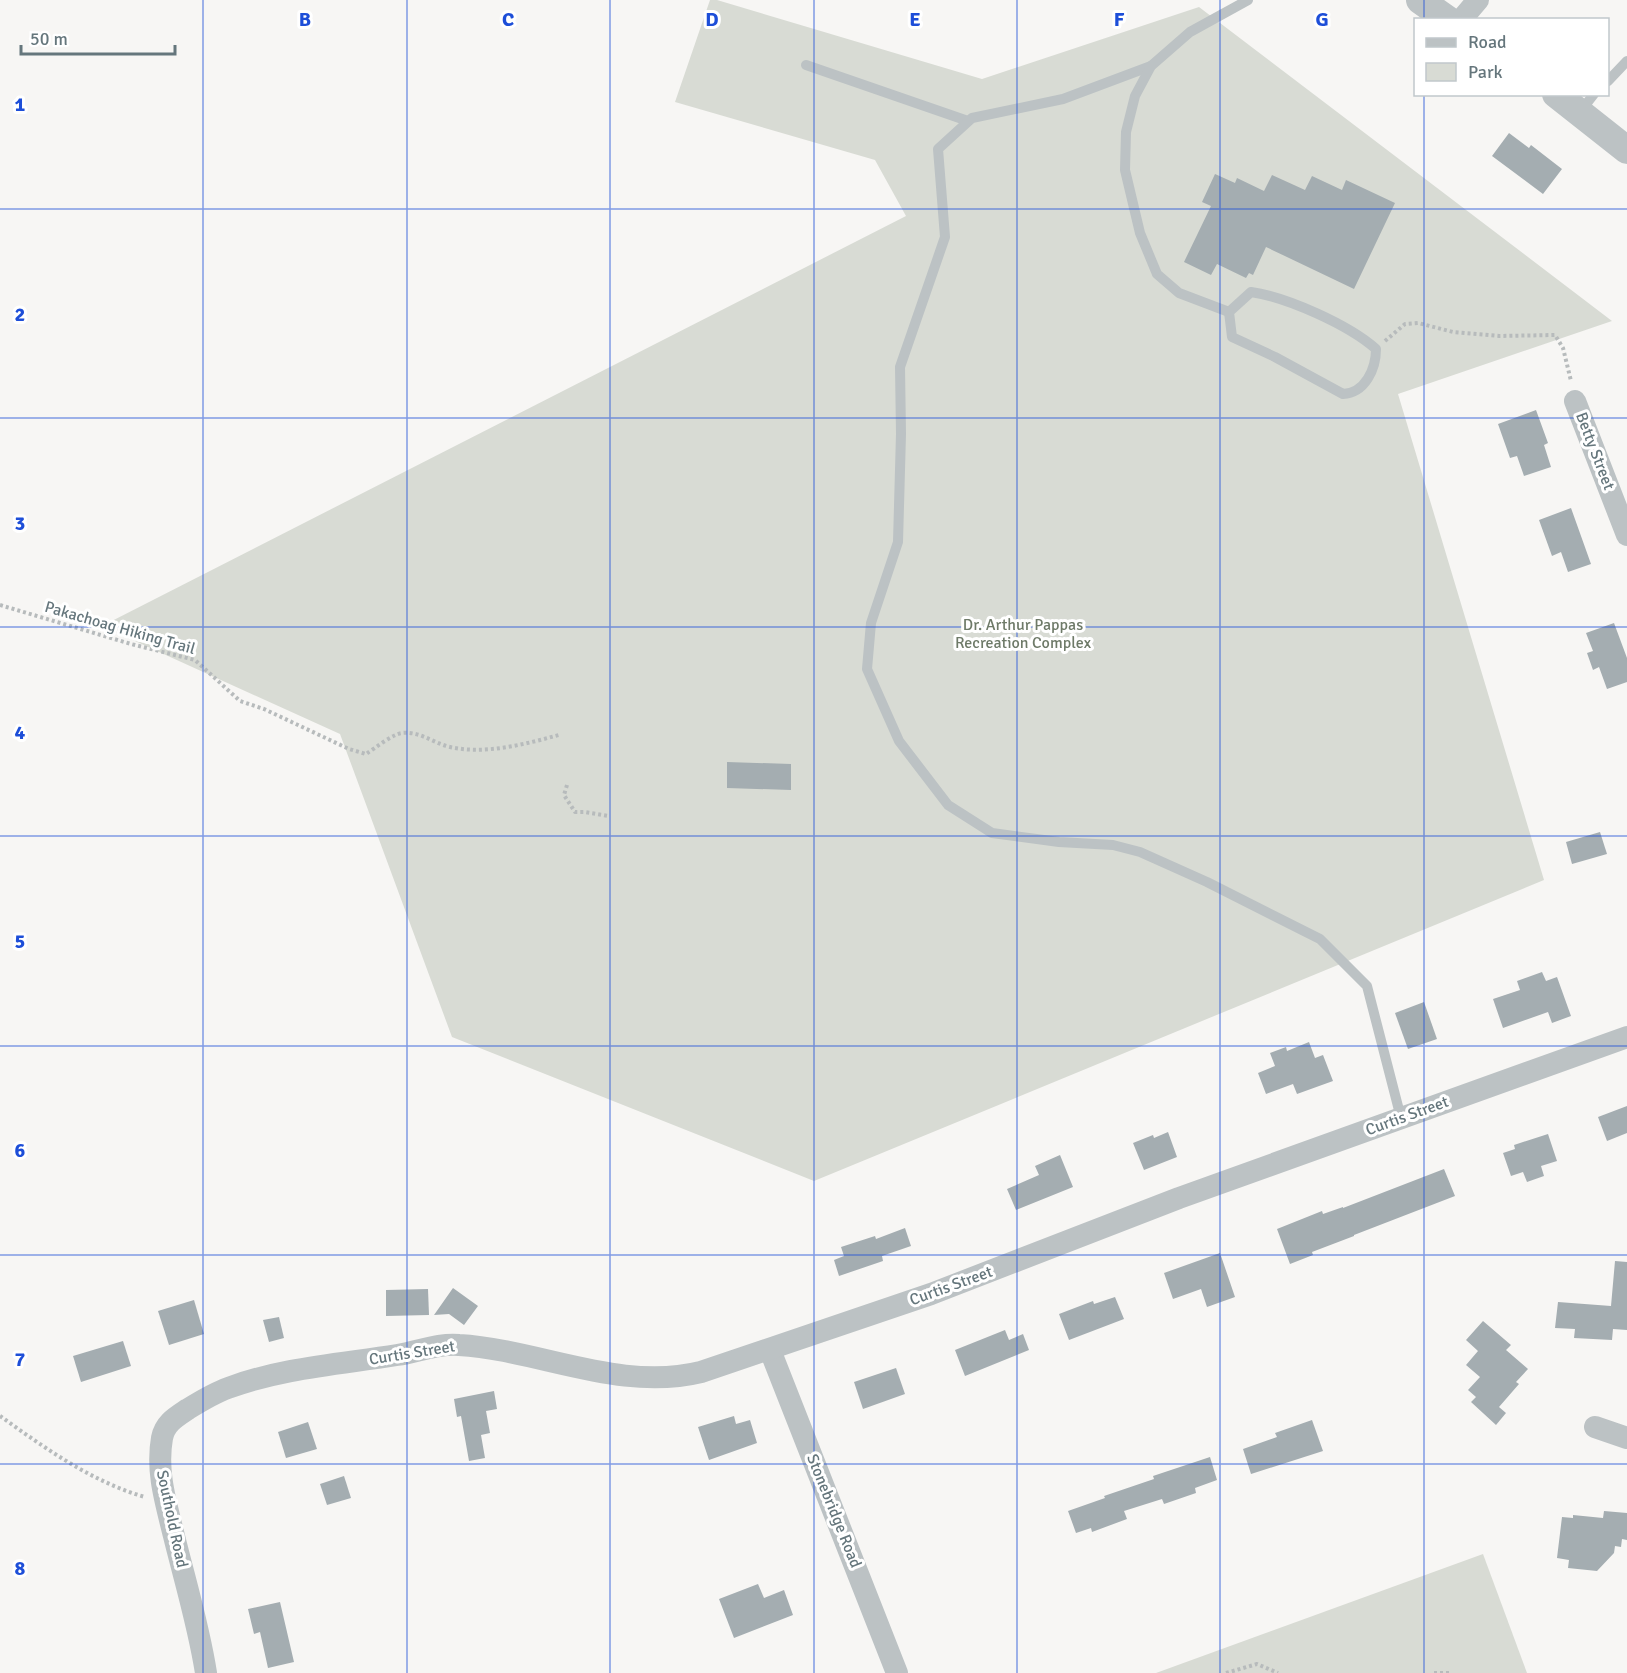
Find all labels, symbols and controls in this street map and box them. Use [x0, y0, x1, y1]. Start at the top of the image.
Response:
text: B [299, 7, 311, 32]
text: C [502, 7, 514, 32]
text: D [705, 7, 719, 32]
text: E [909, 7, 921, 32]
text: F [1114, 7, 1125, 32]
text: G [1315, 7, 1329, 32]
scale bar [21, 18, 176, 56]
legend [1414, 18, 1609, 96]
text: 50 m [30, 28, 68, 50]
text: Road [1468, 31, 1507, 53]
text: Park [1468, 61, 1503, 83]
text: 1 [15, 92, 26, 117]
text: 2 [15, 302, 25, 327]
street label: Betty Street [1571, 409, 1619, 493]
text: 3 [15, 511, 25, 536]
street label: Pakachoag Hiking Trail [42, 597, 198, 659]
park label: Dr. Arthur Pappas Recreation Complex [955, 615, 1092, 653]
text: 4 [15, 720, 26, 745]
text: 5 [15, 929, 25, 954]
street label: Curtis Street [1363, 1092, 1452, 1140]
text: 6 [15, 1138, 26, 1163]
street label: Curtis Street [907, 1262, 996, 1310]
street label: Curtis Street [368, 1336, 457, 1370]
text: 7 [15, 1347, 26, 1372]
street label: Stonebridge Road [802, 1451, 866, 1571]
street label: Southold Road [152, 1468, 192, 1570]
text: 8 [15, 1556, 26, 1581]

